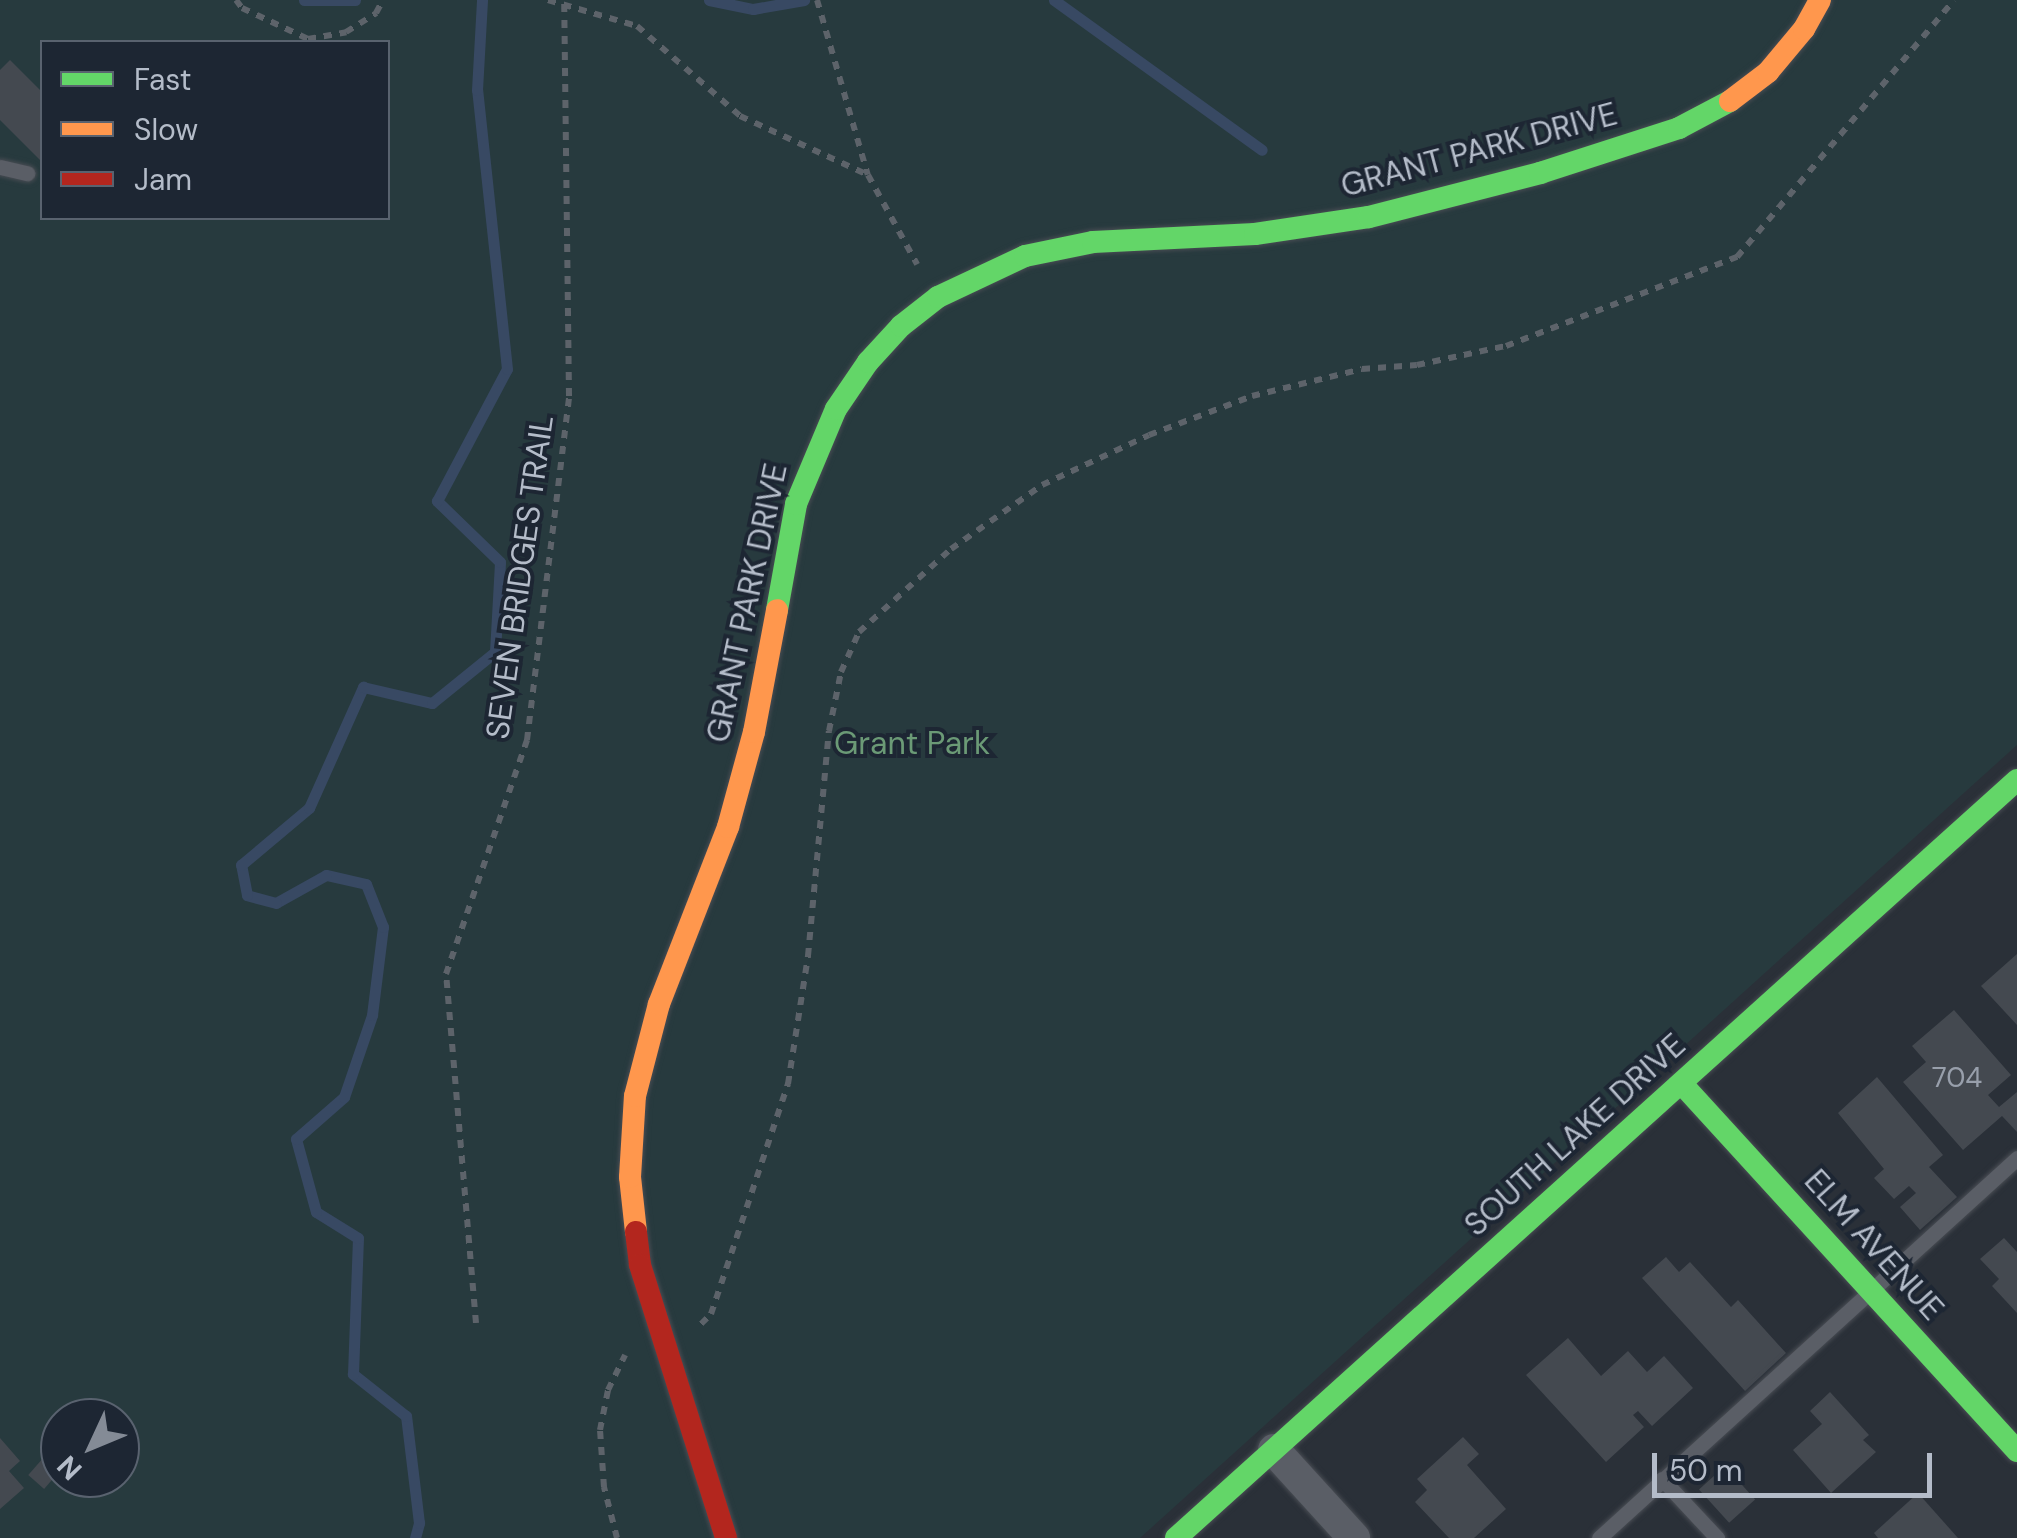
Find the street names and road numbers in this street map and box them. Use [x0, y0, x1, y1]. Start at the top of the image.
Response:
street label: GRANT PARK DRIVE [1337, 95, 1621, 205]
street label: SEVEN BRIDGES TRAIL [478, 413, 562, 741]
street label: GRANT PARK DRIVE [699, 460, 795, 746]
street label: SOUTH LAKE DRIVE [1457, 1026, 1693, 1244]
street label: ELM AVENUE [1796, 1162, 1952, 1328]

